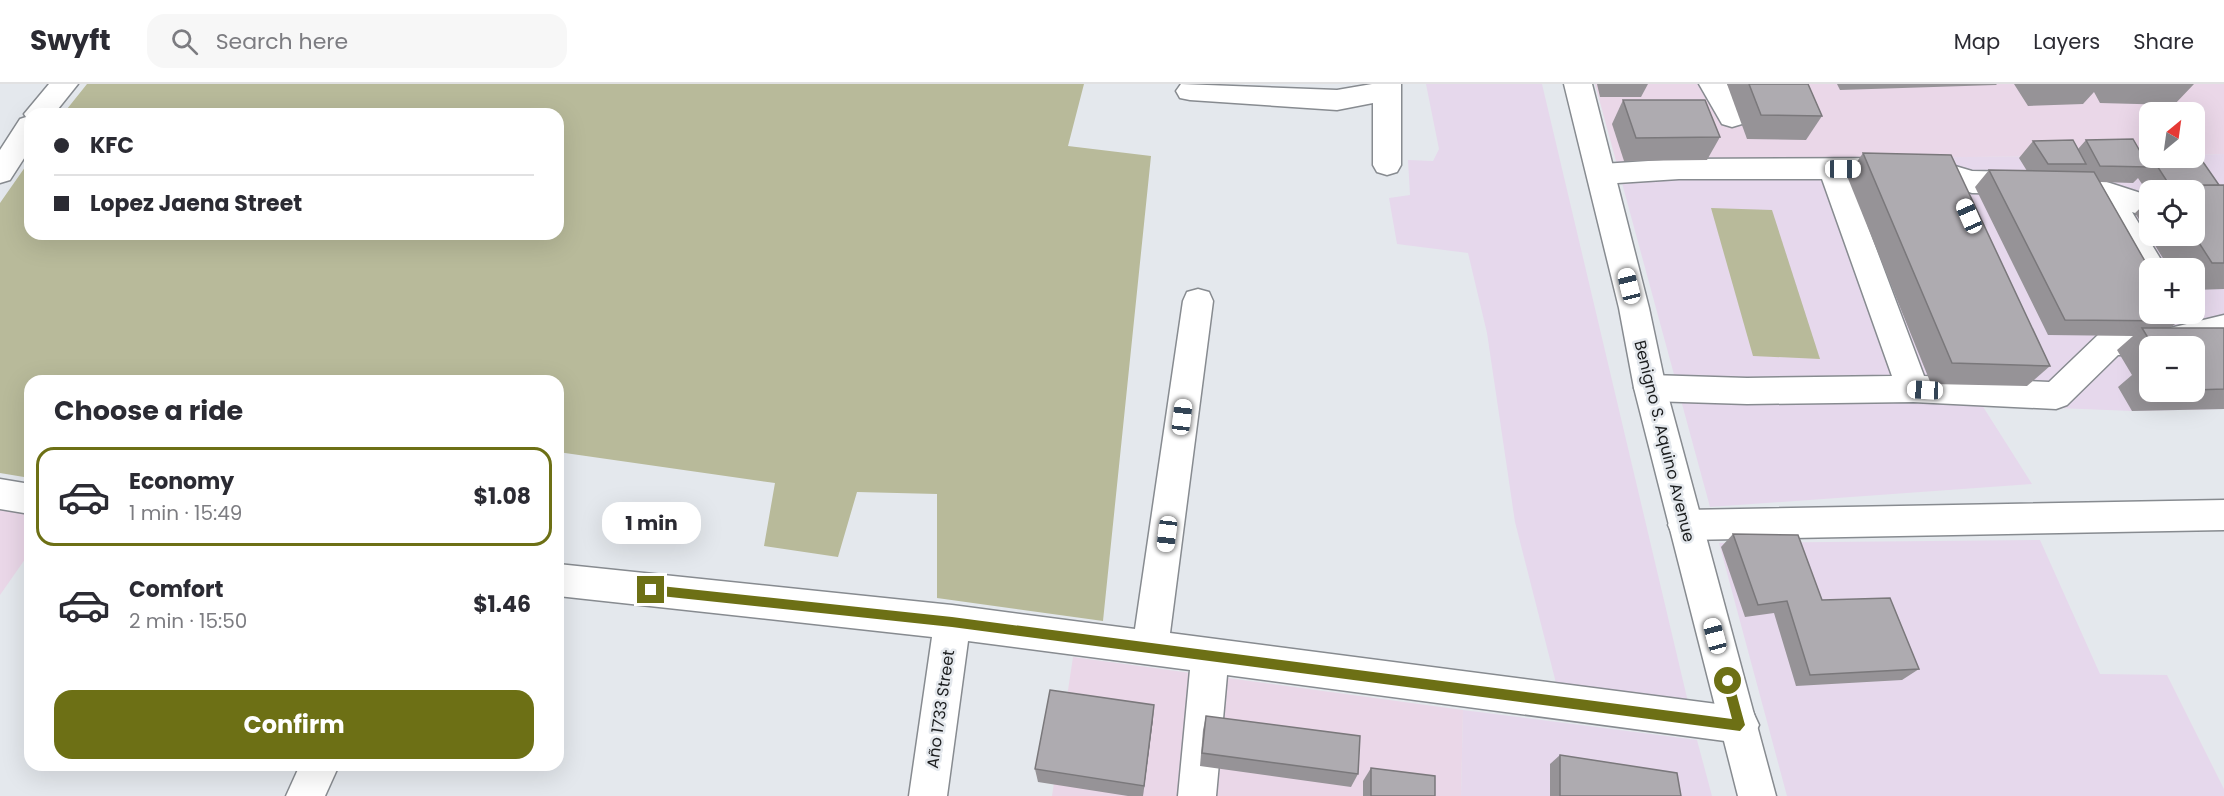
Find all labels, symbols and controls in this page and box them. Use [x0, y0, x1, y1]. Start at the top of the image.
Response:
search box [147, 14, 567, 68]
text: Swyft [30, 21, 111, 60]
icon: search [168, 25, 201, 58]
text: Search here [216, 26, 348, 57]
text: Map [1954, 27, 2000, 56]
text: Layers [2033, 27, 2100, 56]
text: Share [2133, 27, 2194, 56]
north arrow [2139, 102, 2205, 168]
map controls [2139, 102, 2205, 402]
text: KFC [90, 130, 134, 161]
car [1825, 160, 1861, 178]
button: locate [2139, 180, 2205, 246]
text: Lopez Jaena Street [90, 188, 302, 219]
car [1953, 196, 1985, 236]
button: + [2139, 258, 2205, 324]
car [1616, 266, 1642, 306]
button: − [2139, 336, 2205, 402]
street label: Benigno S. Aquino Avenue [1628, 338, 1701, 544]
car [1907, 380, 1943, 400]
text: Choose a ride [54, 392, 243, 429]
car [1171, 398, 1193, 436]
text: Economy [129, 466, 234, 497]
icon: car [57, 470, 111, 524]
text: $1.08 [473, 481, 531, 512]
text: 1 min · 15:49 [129, 499, 242, 527]
callout: 1 min [602, 503, 700, 545]
text: 1 min [625, 509, 678, 537]
car [1156, 515, 1178, 553]
text: Comfort [129, 574, 223, 605]
route end [637, 576, 664, 603]
icon: car [57, 578, 111, 632]
text: $1.46 [473, 589, 531, 620]
text: 2 min · 15:50 [129, 607, 247, 635]
car [1702, 616, 1728, 656]
street label: Año 1733 Street [921, 648, 960, 770]
route start [1714, 667, 1741, 694]
button: Confirm [54, 690, 534, 759]

